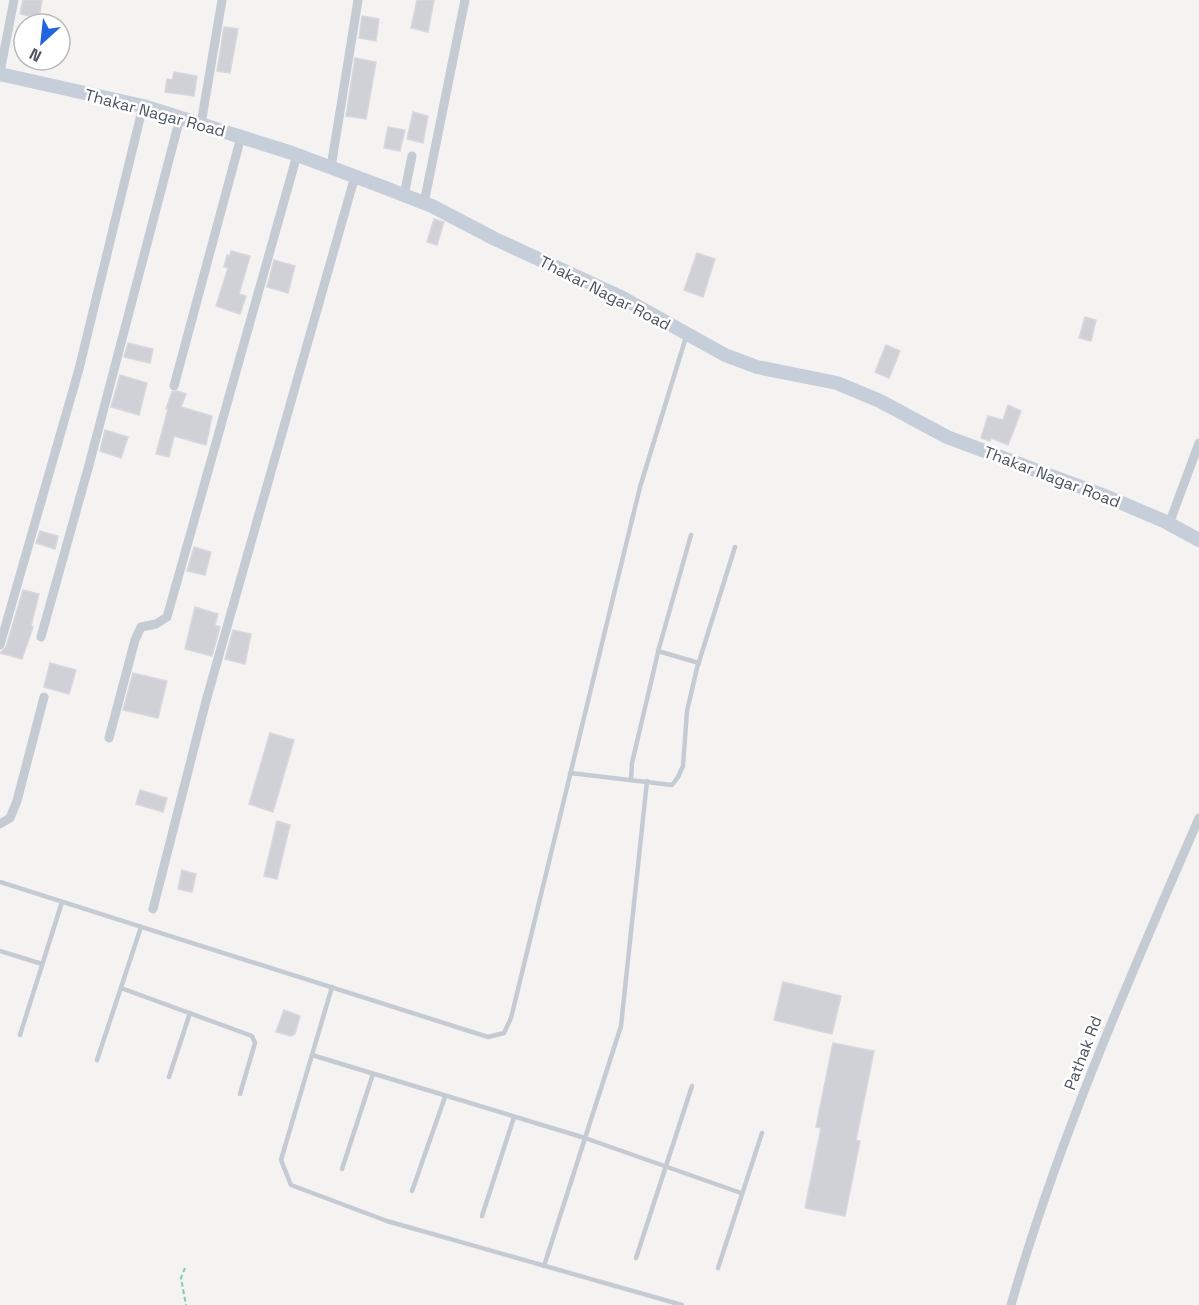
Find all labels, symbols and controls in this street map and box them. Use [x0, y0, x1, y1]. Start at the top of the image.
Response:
north arrow [12, 12, 72, 72]
text: N [26, 43, 45, 67]
street label: Thakar Nagar Road [82, 84, 228, 142]
street label: Thakar Nagar Road [536, 251, 674, 335]
street label: Thakar Nagar Road [981, 441, 1123, 513]
street label: Pathak Rd [1059, 1013, 1107, 1093]

